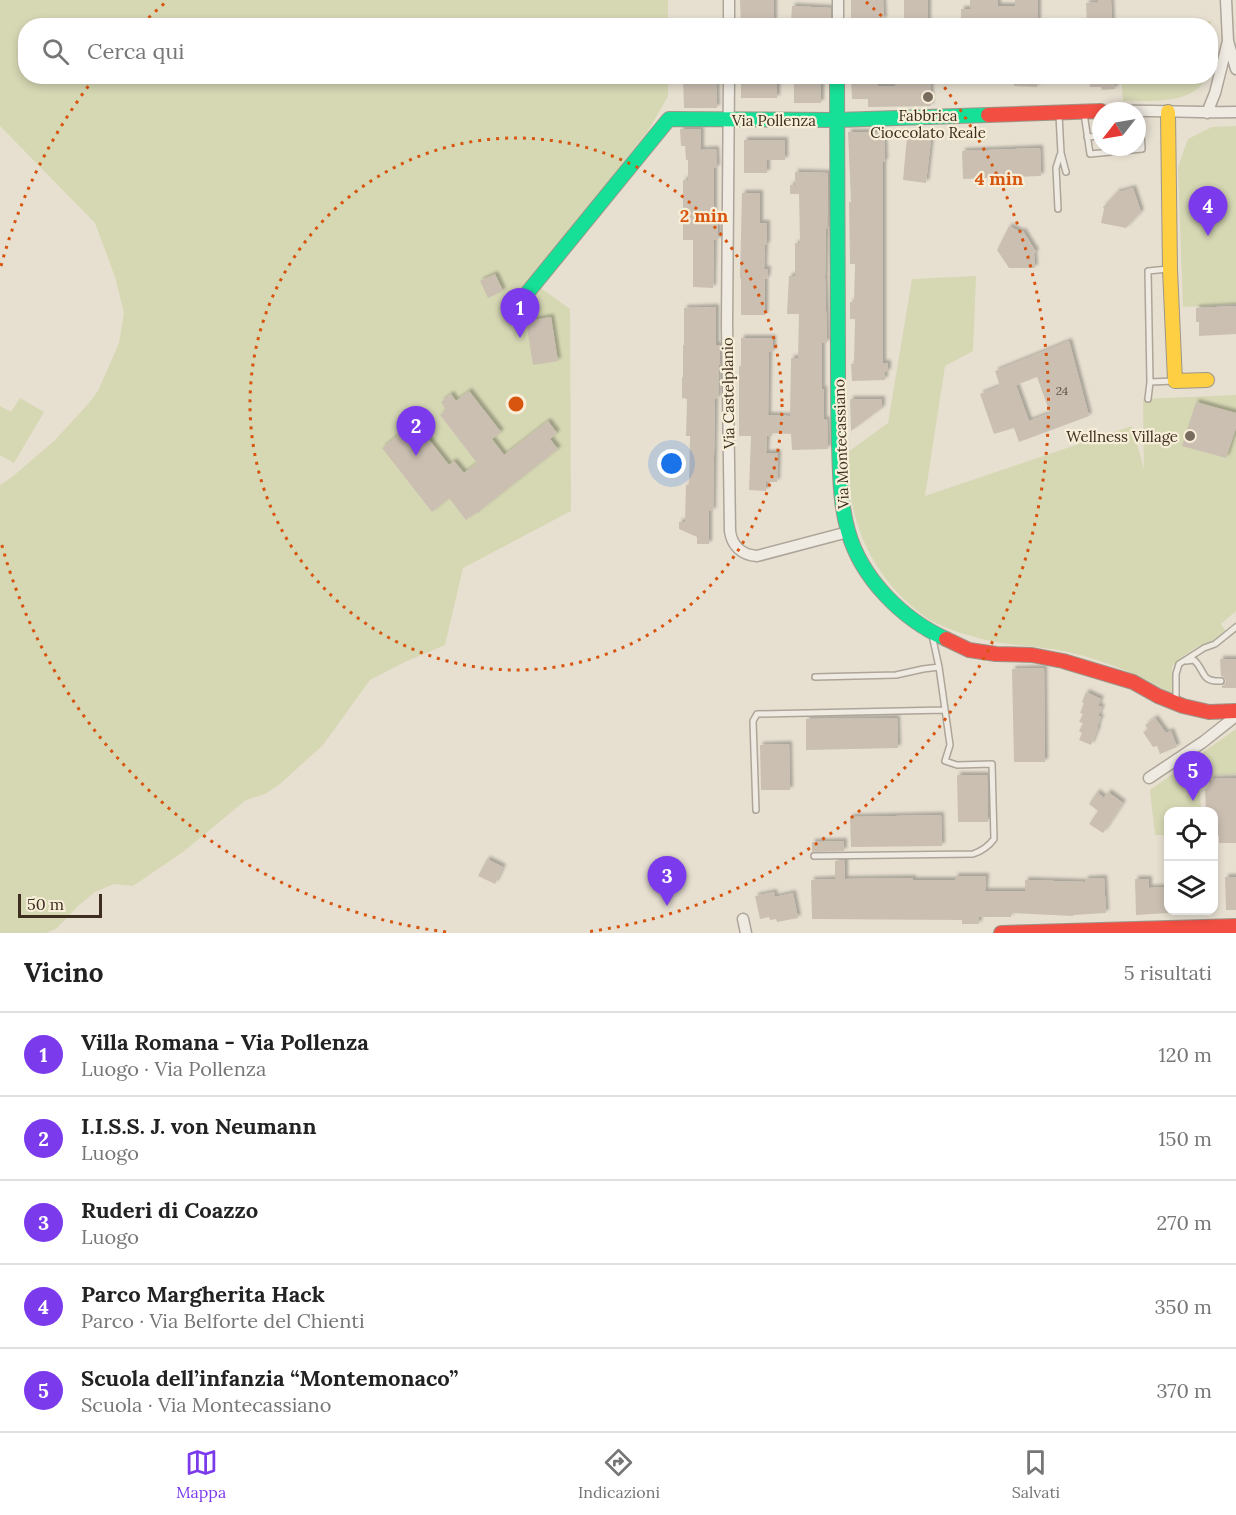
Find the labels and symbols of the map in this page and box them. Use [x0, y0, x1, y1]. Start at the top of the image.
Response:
marker: Fabbrica Cioccolato Reale [921, 90, 935, 104]
north arrow [1092, 102, 1146, 156]
place label: Fabbrica Cioccolato Reale [870, 106, 986, 142]
street label: Via Pollenza [731, 111, 816, 130]
text: 4 min [975, 167, 1024, 190]
pin: 4 [1188, 186, 1228, 236]
text: 2 min [680, 204, 729, 227]
pin: 1 [500, 288, 540, 338]
street label: Via Castelplanio [718, 337, 738, 450]
street label: Via Montecassiano [829, 378, 853, 510]
house number: 24 [1056, 383, 1069, 398]
centre of rings [506, 394, 526, 414]
pin: 2 [396, 406, 436, 456]
place label: Wellness Village [1066, 427, 1178, 446]
marker: Wellness Village [1183, 429, 1197, 443]
your location [657, 449, 686, 478]
pin: 5 [1174, 752, 1212, 801]
pin: 3 [648, 856, 686, 906]
scale bar [18, 891, 102, 918]

